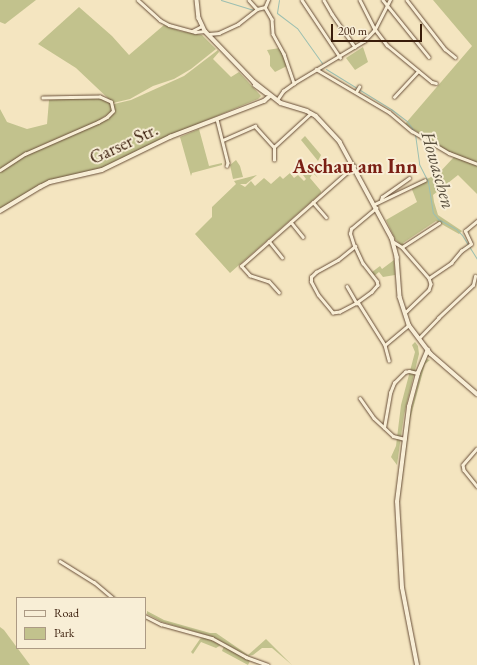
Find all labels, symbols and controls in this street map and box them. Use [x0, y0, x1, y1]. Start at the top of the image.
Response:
scale bar [333, 16, 424, 42]
text: 200 m [338, 23, 367, 39]
street label: Garser Str. [86, 119, 162, 169]
water label: Howaschen [416, 129, 460, 211]
district label: Aschau am Inn [293, 154, 417, 178]
legend [16, 597, 146, 649]
text: Road [54, 605, 79, 621]
text: Park [54, 625, 74, 641]

